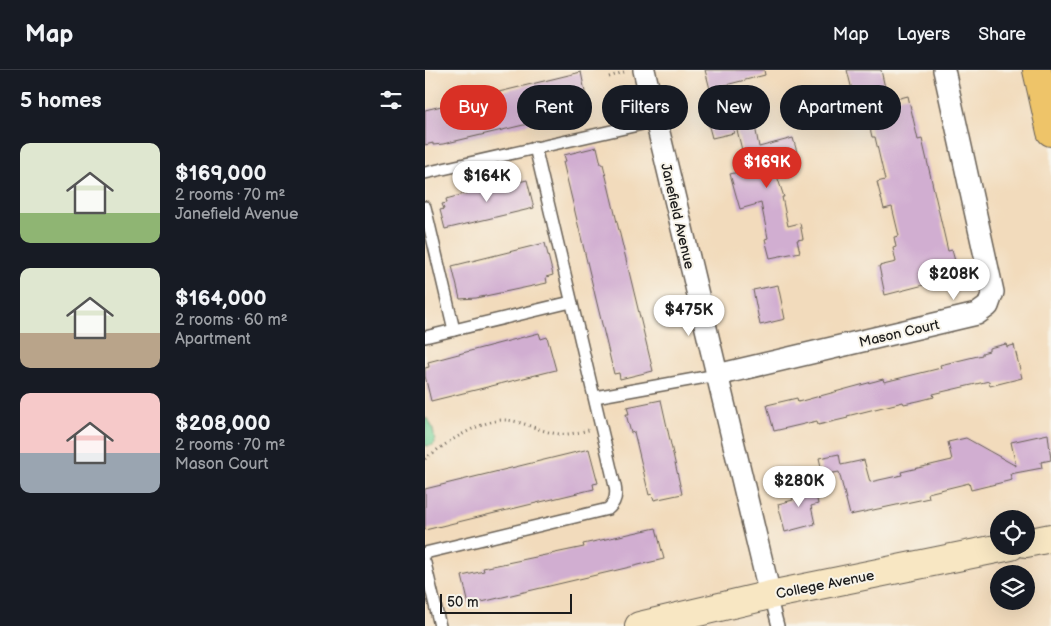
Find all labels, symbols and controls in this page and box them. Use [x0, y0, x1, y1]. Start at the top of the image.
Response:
text: Map [25, 20, 73, 49]
text: Map [833, 24, 869, 45]
text: Layers [897, 24, 950, 45]
text: Share [978, 24, 1026, 45]
chip: Buy [440, 85, 507, 130]
chip: Rent [517, 85, 592, 130]
chip: Filters [602, 85, 688, 130]
chip: New [698, 85, 770, 130]
chip: Apartment [780, 85, 901, 130]
icon: filters [377, 86, 405, 114]
text: 5 homes [20, 88, 102, 113]
pin: $169K [732, 146, 802, 189]
text: $169K [743, 153, 791, 172]
pin: $164K [452, 160, 522, 203]
text: $169,000 [175, 161, 267, 186]
street label: Janefield Avenue [657, 162, 698, 271]
icon: home [60, 163, 120, 223]
text: $164K [463, 167, 511, 186]
text: 2 rooms · 70 m² [175, 186, 285, 205]
text: Janefield Avenue [175, 205, 299, 224]
pin: $208K [919, 258, 989, 301]
text: $208K [929, 265, 979, 284]
text: $164,000 [175, 286, 267, 311]
icon: home [60, 288, 120, 348]
pin: $475K [654, 294, 724, 337]
text: $475K [665, 301, 713, 320]
text: 2 rooms · 60 m² [175, 311, 288, 330]
street label: Mason Court [857, 316, 941, 351]
text: Apartment [175, 330, 251, 349]
text: $208,000 [175, 411, 271, 436]
icon: home [60, 413, 120, 473]
text: 2 rooms · 70 m² [175, 436, 285, 455]
text: Mason Court [175, 455, 268, 474]
pin: $280K [764, 466, 834, 508]
text: $280K [774, 472, 824, 491]
map controls [990, 510, 1035, 610]
button: locate [990, 510, 1035, 555]
button: layers [990, 565, 1035, 610]
street label: College Avenue [775, 567, 876, 602]
scale bar [440, 591, 573, 614]
text: 50 m [447, 594, 479, 611]

